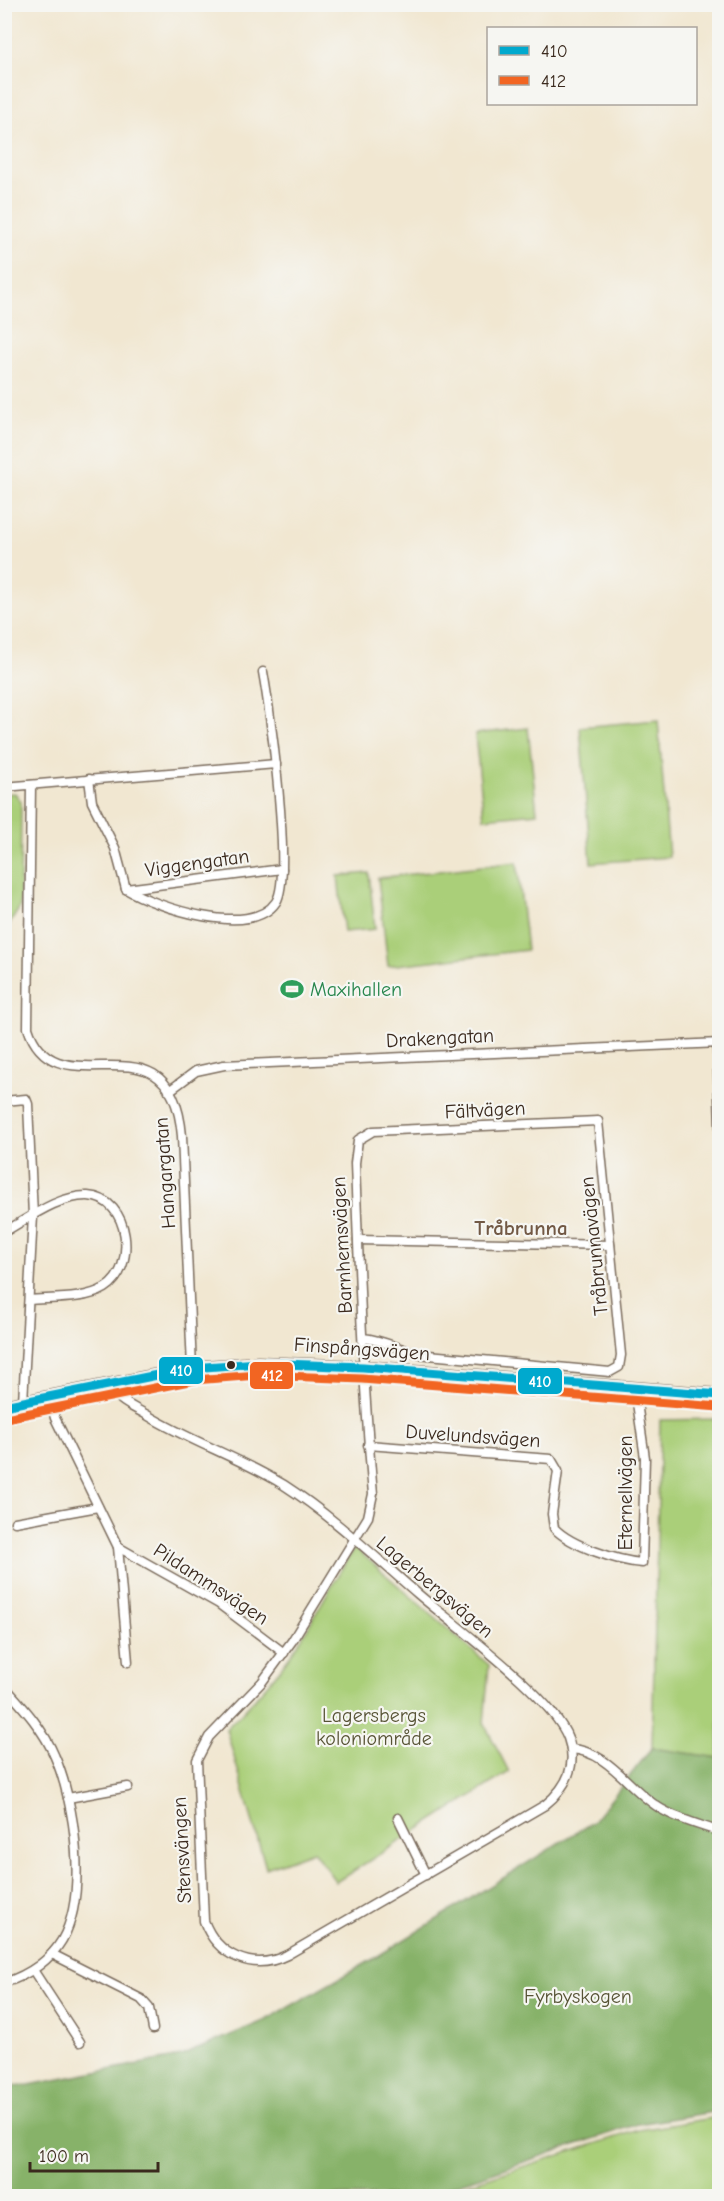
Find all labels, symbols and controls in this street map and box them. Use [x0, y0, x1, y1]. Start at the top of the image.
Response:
legend [487, 27, 697, 105]
text: 410 [541, 41, 568, 62]
text: 412 [541, 71, 566, 92]
street label: Viggengatan [143, 844, 251, 882]
sports icon: Maxihallen [279, 976, 305, 1002]
place label: Maxihallen [310, 978, 402, 1001]
street label: Drakengatan [385, 1024, 495, 1052]
street label: Fältvägen [444, 1096, 526, 1124]
street label: Hangargatan [150, 1117, 180, 1229]
street label: Tråbrunnavägen [575, 1175, 613, 1317]
street label: Barnhemsvägen [327, 1176, 357, 1314]
district label: Tråbrunna [474, 1216, 568, 1240]
street label: Finspångsvägen [293, 1333, 431, 1365]
line badge: 410 [158, 1356, 204, 1385]
unlabelled marker [225, 1359, 237, 1371]
line badge: 412 [249, 1361, 294, 1390]
text: 410 [170, 1362, 192, 1380]
text: 412 [261, 1367, 283, 1385]
line badge: 410 [517, 1367, 563, 1395]
text: 410 [529, 1373, 551, 1391]
street label: Duvelundsvägen [405, 1420, 541, 1452]
street label: Eternellvägen [614, 1436, 637, 1550]
street label: Lagerbergsvägen [372, 1531, 498, 1643]
street label: Pildammsvägen [149, 1538, 273, 1630]
park label: Lagersbergs koloniområde [316, 1704, 432, 1750]
street label: Stensvängen [168, 1796, 196, 1904]
park label: Fyrbyskogen [524, 1985, 632, 2008]
scale bar [30, 2135, 158, 2173]
text: 100 m [39, 2146, 89, 2167]

